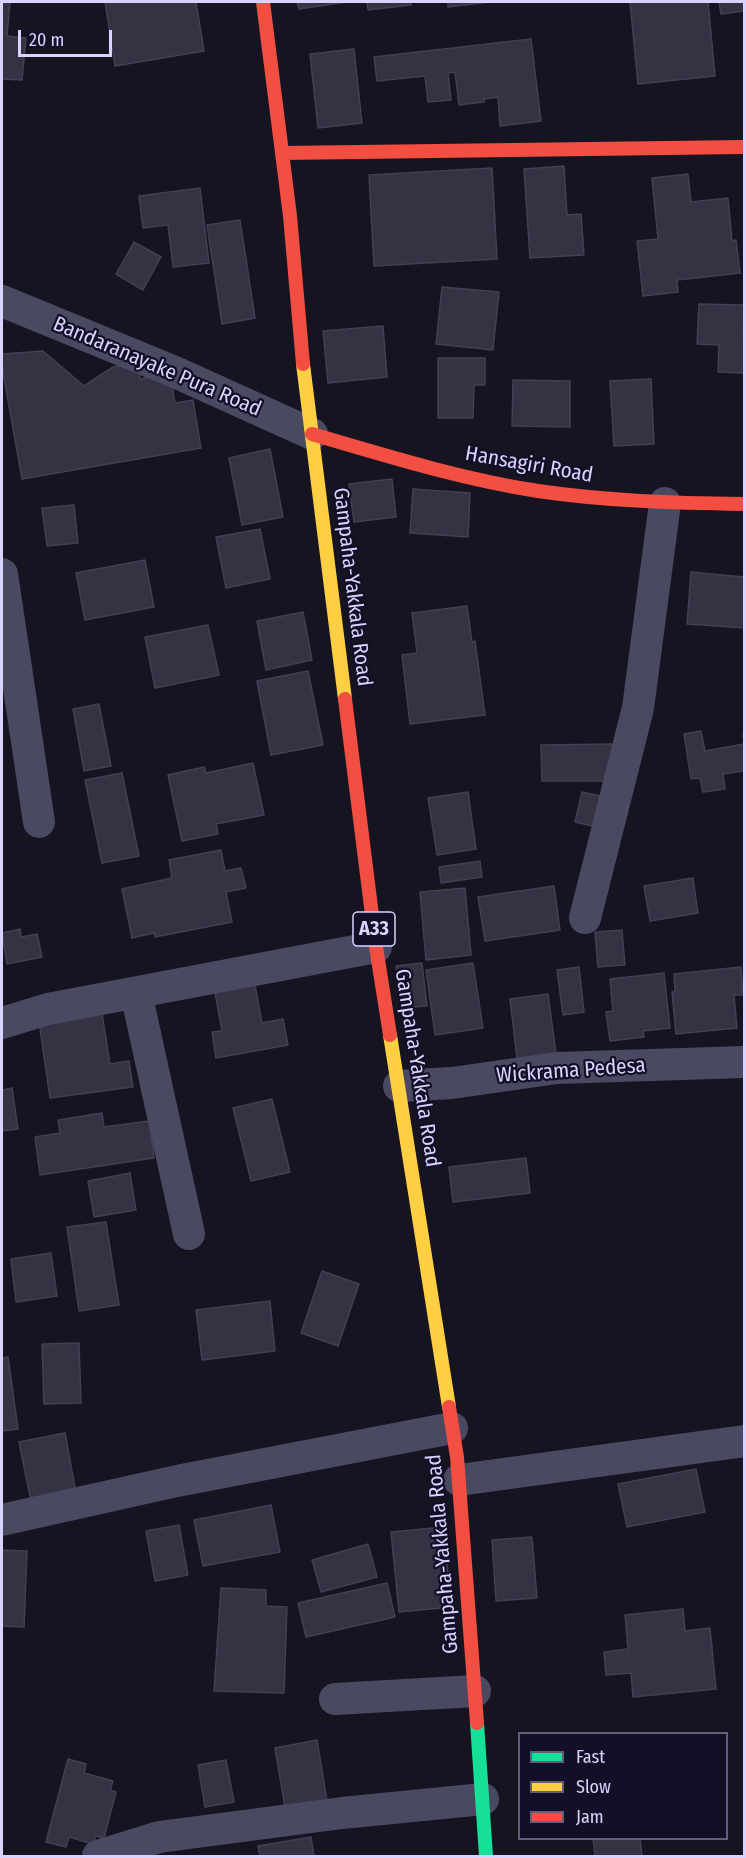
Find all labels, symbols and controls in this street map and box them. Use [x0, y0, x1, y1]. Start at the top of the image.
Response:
scale bar [21, 18, 116, 56]
text: 20 m [29, 29, 64, 51]
street label: Bandaranayake Pura Road [49, 312, 265, 422]
street label: Hansagiri Road [463, 441, 595, 489]
street label: Gampaha-Yakkala Road [327, 486, 377, 688]
road number: A33 [353, 912, 395, 946]
street label: Gampaha-Yakkala Road [389, 967, 445, 1169]
street label: Wickrama Pedesa [496, 1053, 646, 1089]
street label: Gampaha-Yakkala Road [422, 1453, 464, 1655]
legend [518, 1732, 728, 1840]
text: Fast [576, 1746, 605, 1768]
text: Slow [576, 1776, 611, 1798]
text: Jam [576, 1806, 604, 1828]

